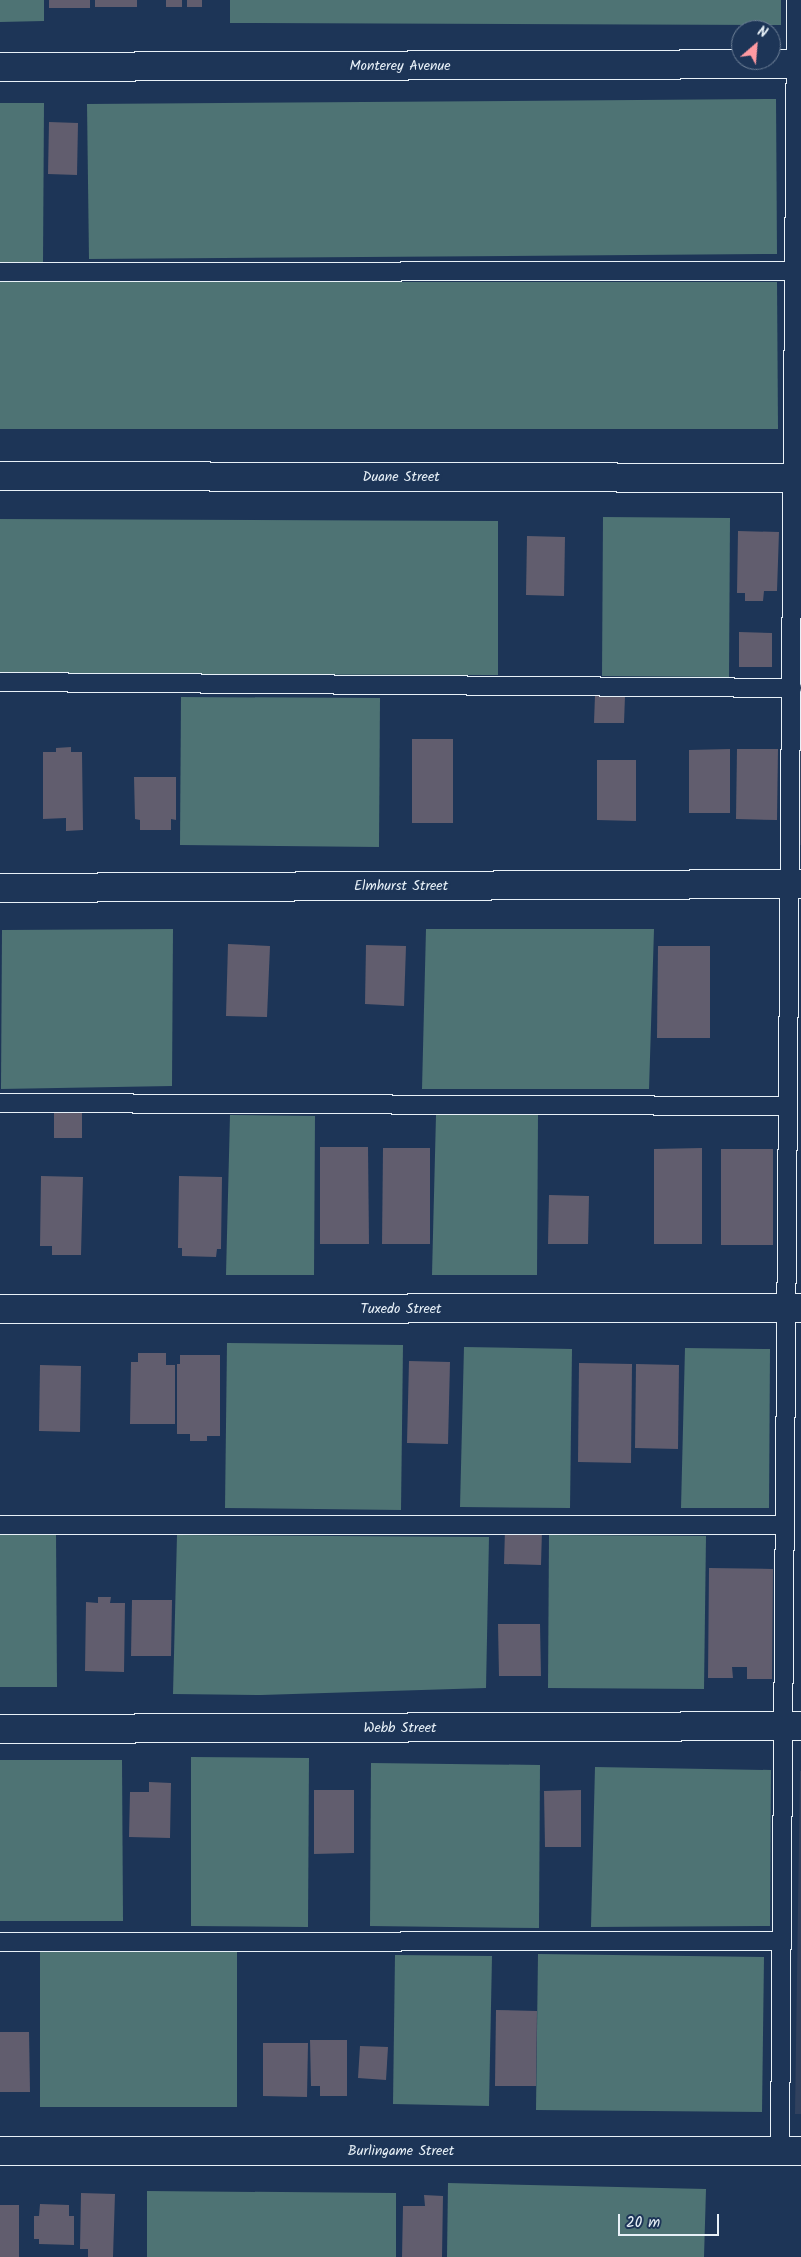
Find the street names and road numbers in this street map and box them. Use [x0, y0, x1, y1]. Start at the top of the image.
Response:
street label: Monterey Avenue [350, 58, 450, 74]
street label: Duane Street [362, 469, 440, 485]
street label: Elmhurst Street [354, 878, 448, 894]
street label: Tuxedo Street [361, 1301, 441, 1317]
street label: Webb Street [363, 1720, 437, 1736]
street label: Burlingame Street [348, 2143, 454, 2159]

